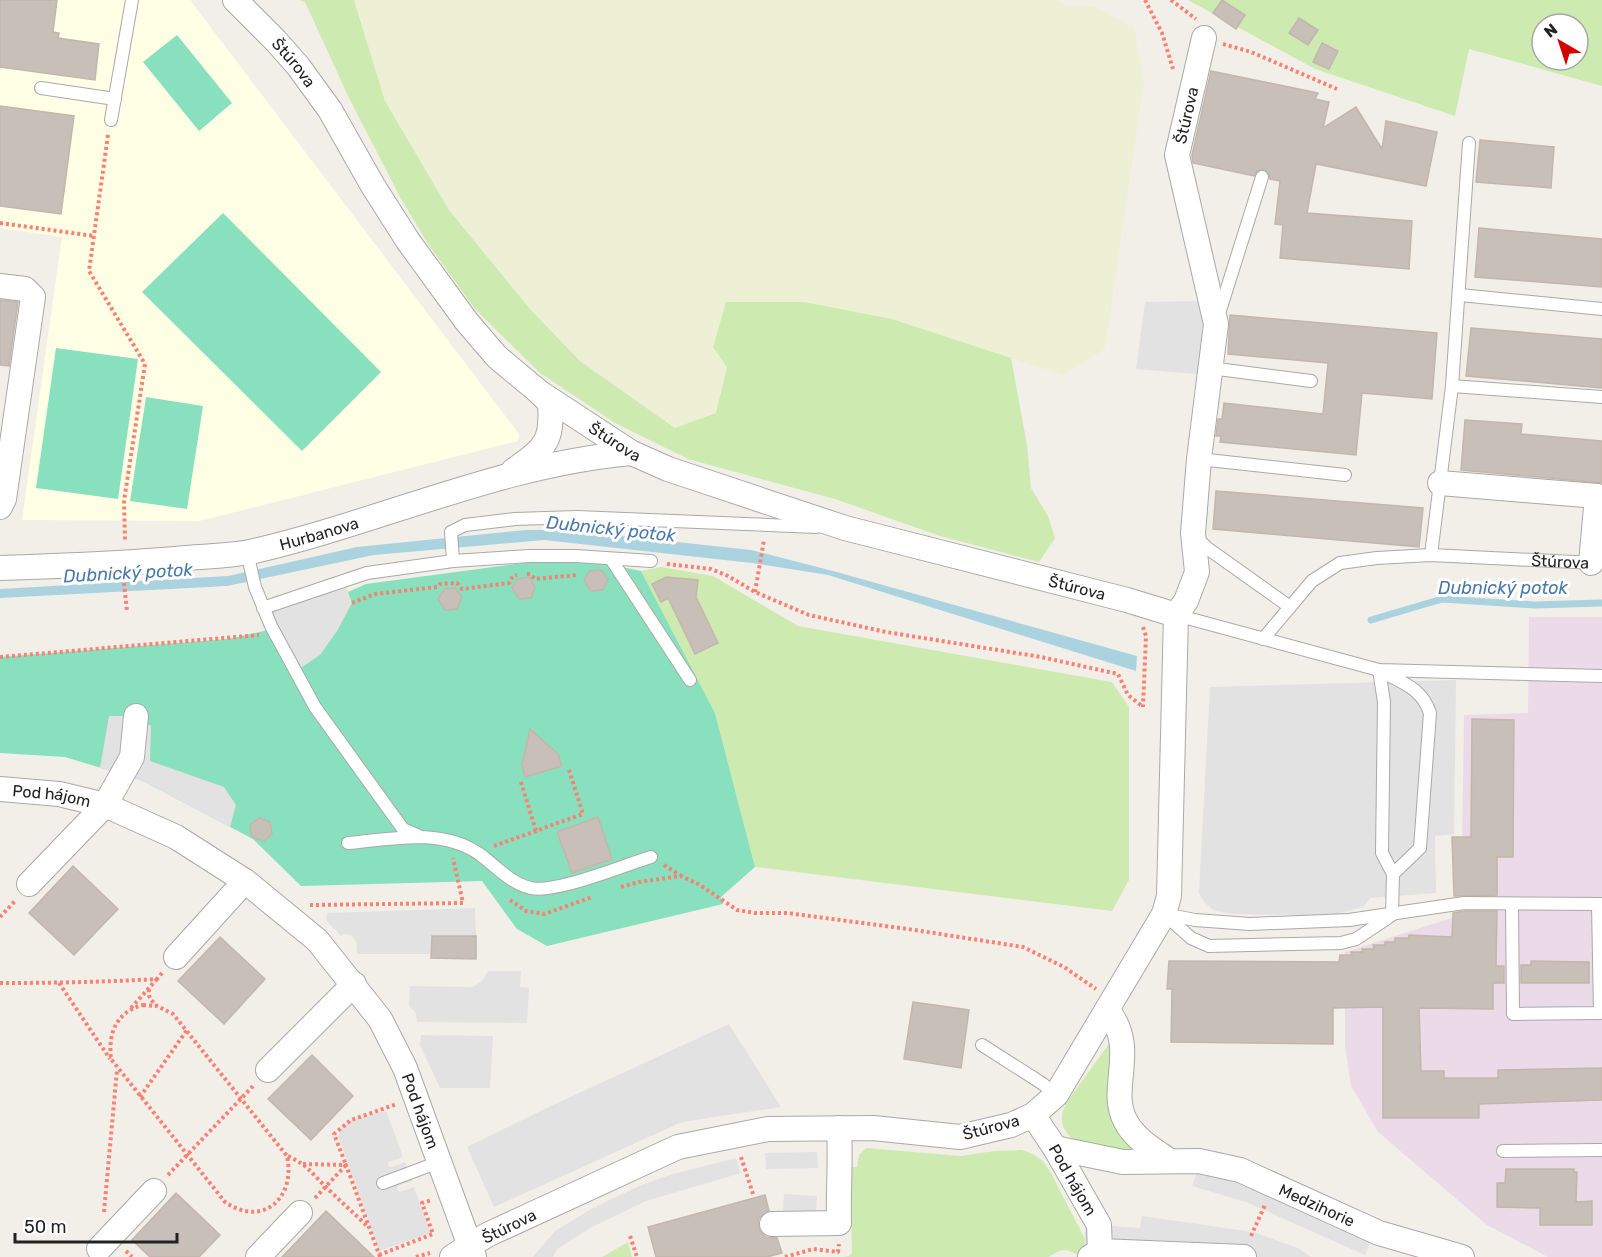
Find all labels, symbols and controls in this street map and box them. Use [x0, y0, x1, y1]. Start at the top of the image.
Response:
north arrow [1530, 12, 1590, 72]
text: N [1540, 20, 1561, 42]
street label: Štúrova [268, 34, 319, 91]
street label: Štúrova [1170, 85, 1202, 146]
street label: Štúrova [585, 418, 644, 466]
water label: Dubnický potok [545, 511, 677, 547]
street label: Hurbanova [277, 513, 361, 554]
street label: Štúrova [1531, 550, 1590, 573]
water label: Dubnický potok [63, 559, 194, 587]
street label: Štúrova [1047, 570, 1108, 604]
water label: Dubnický potok [1438, 577, 1569, 599]
street label: Pod hájom [12, 781, 93, 811]
street label: Pod hájom [398, 1071, 443, 1151]
street label: Štúrova [960, 1110, 1022, 1144]
street label: Pod hájom [1045, 1141, 1100, 1219]
street label: Medzihorie [1276, 1180, 1358, 1231]
street label: Štúrova [479, 1204, 539, 1248]
scale bar [15, 1206, 177, 1244]
text: 50 m [24, 1216, 67, 1238]

